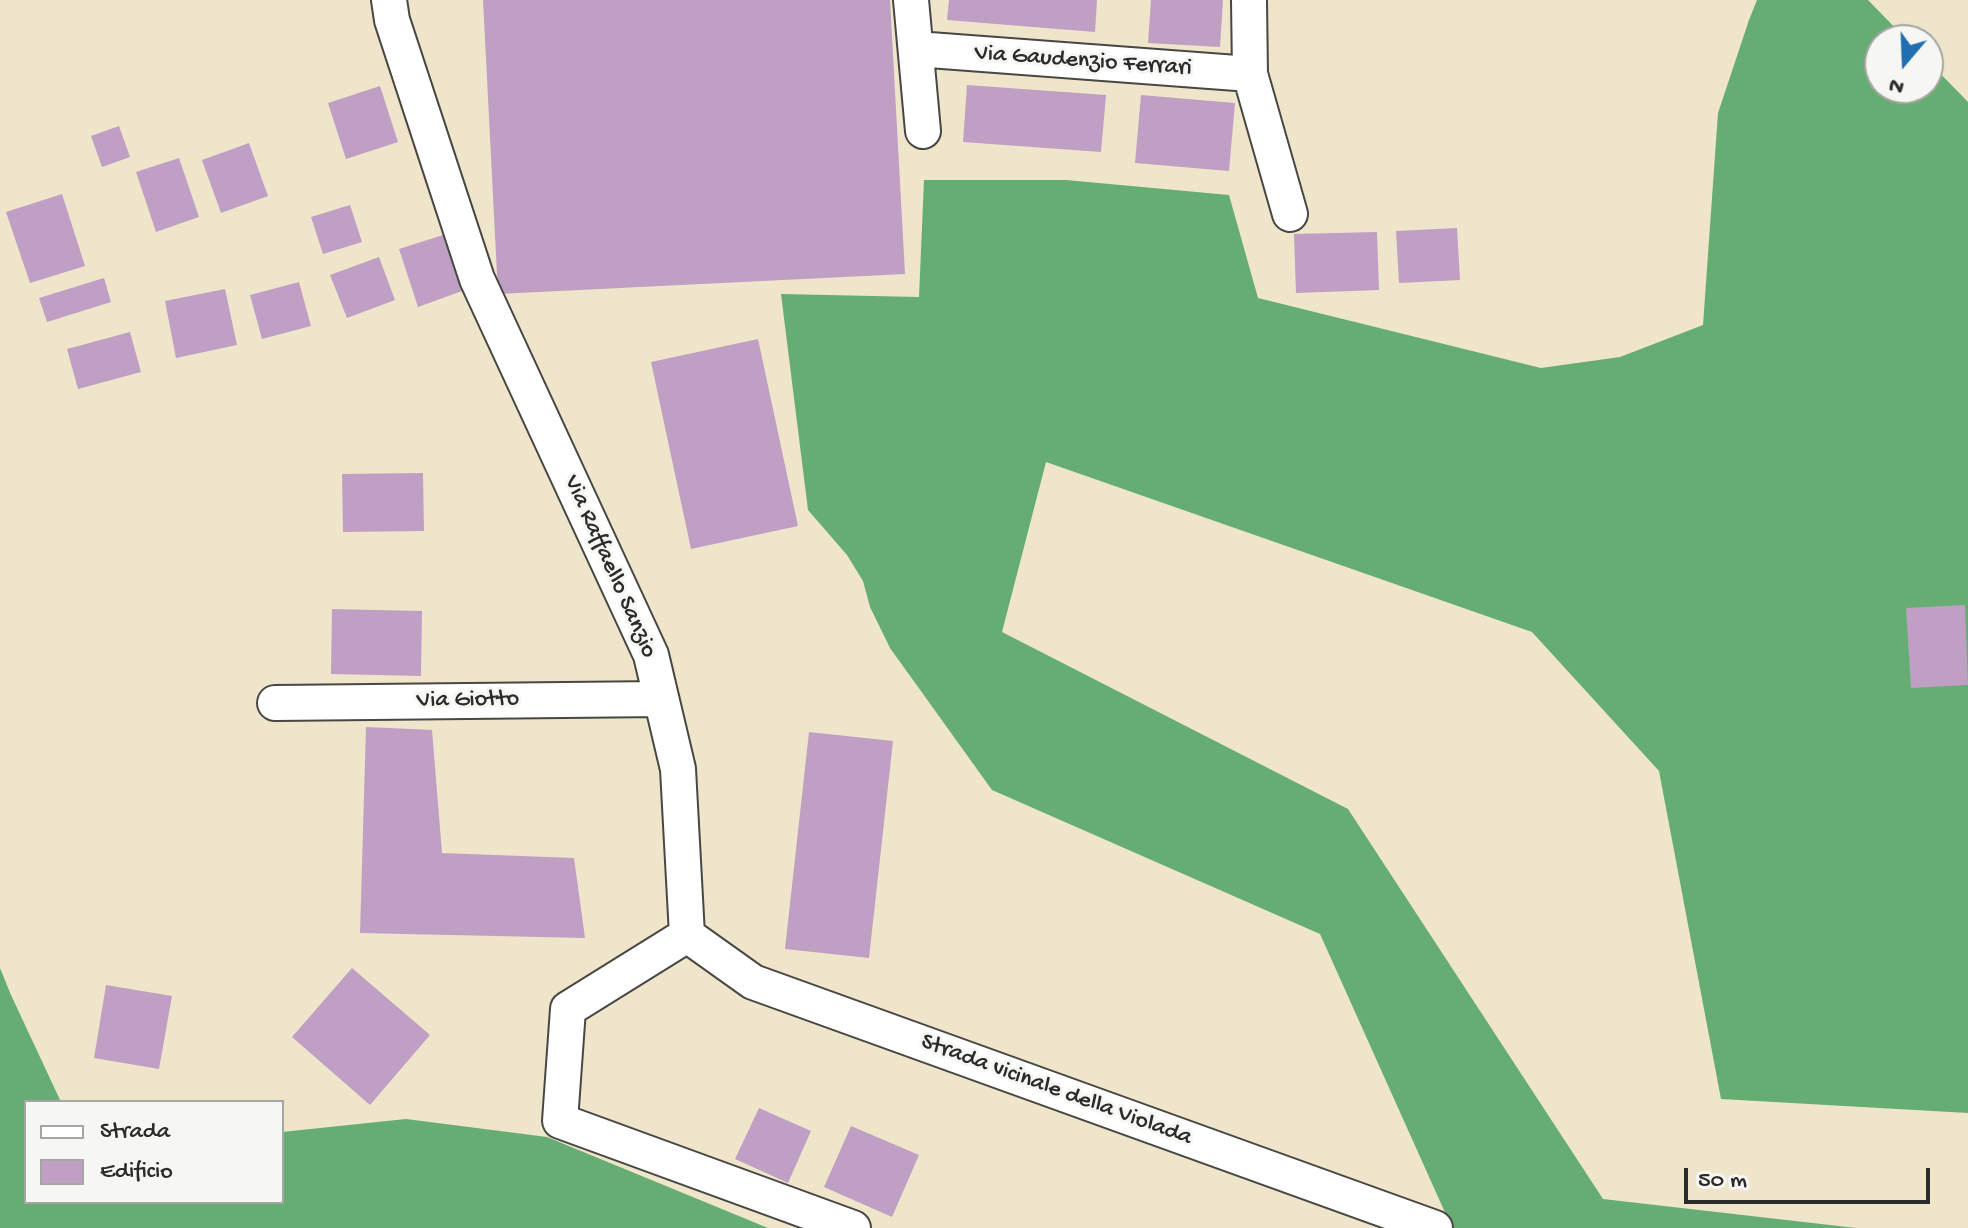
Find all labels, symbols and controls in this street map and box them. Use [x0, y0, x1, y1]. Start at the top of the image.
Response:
north arrow [1864, 24, 1944, 104]
street label: Via Gaudenzio Ferrari [973, 40, 1193, 84]
text: N [1886, 70, 1908, 99]
street label: Via Raffaello Sanzio [556, 471, 662, 663]
street label: Via Giotto [417, 686, 519, 716]
street label: Strada vicinale della Violada [917, 1029, 1195, 1153]
legend [24, 1100, 284, 1204]
text: Strada [100, 1118, 170, 1147]
scale bar [1688, 1152, 1934, 1202]
text: Edificio [100, 1158, 173, 1187]
text: 50 m [1698, 1167, 1747, 1196]

